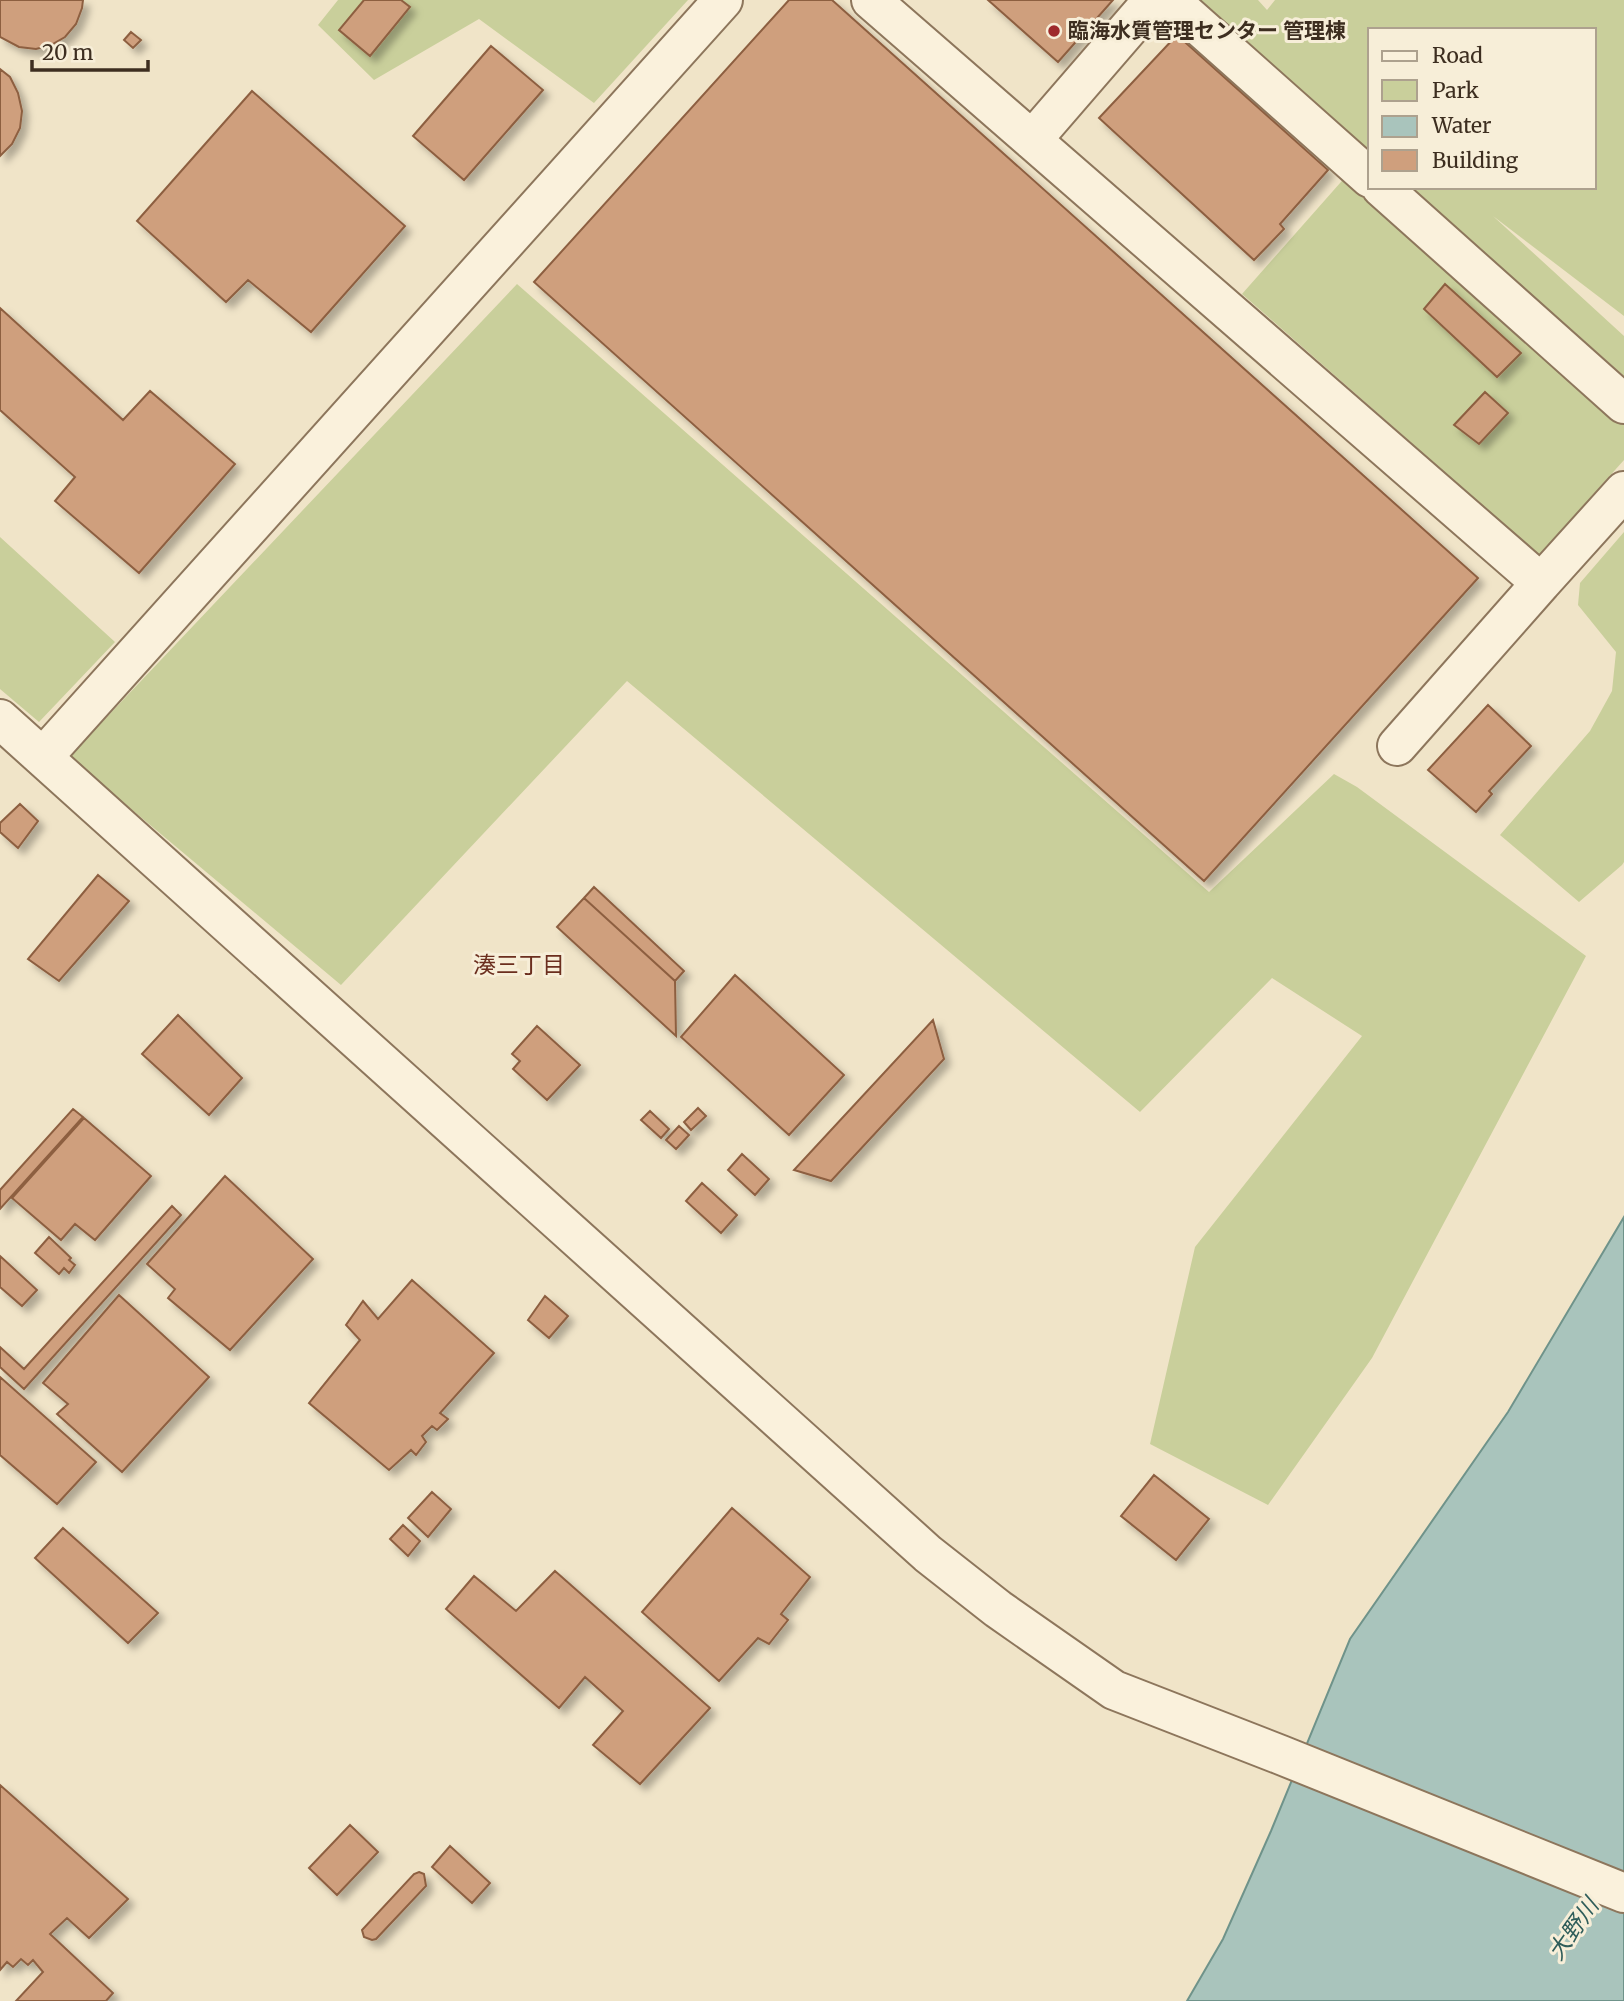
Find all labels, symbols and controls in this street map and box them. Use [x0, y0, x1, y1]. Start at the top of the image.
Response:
place label: 臨海水質管理センター 管理棟 [1068, 17, 1346, 44]
marker: 臨海水質管理センター 管理棟 [1046, 23, 1062, 39]
scale bar [32, 28, 147, 72]
legend [1368, 28, 1596, 189]
text: 20 m [42, 39, 94, 66]
text: Road [1432, 42, 1483, 69]
text: Park [1432, 77, 1479, 104]
text: Water [1431, 112, 1491, 139]
text: Building [1432, 147, 1519, 174]
district label: 湊三丁目 [473, 950, 565, 979]
water label: 大野川 [1541, 1890, 1606, 1965]

